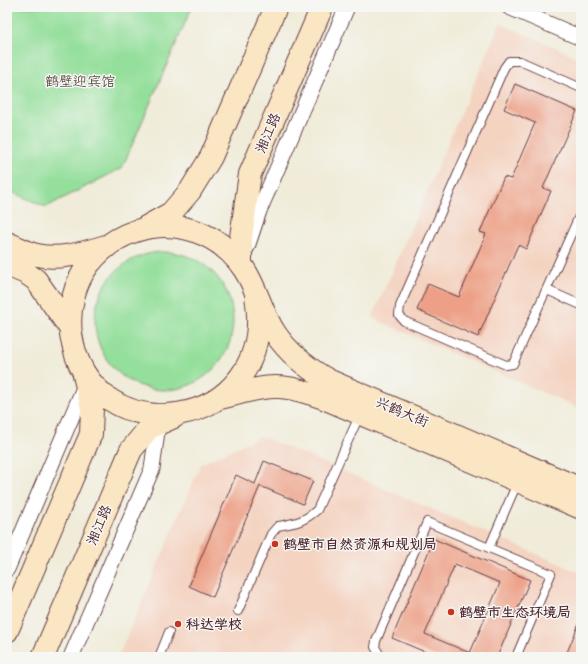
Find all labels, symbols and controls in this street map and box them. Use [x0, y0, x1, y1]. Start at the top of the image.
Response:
park label: 鹤壁迎宾馆 [45, 73, 115, 90]
street label: 湘江路 [252, 110, 284, 156]
street label: 兴鹤大街 [373, 393, 431, 431]
street label: 湘江路 [83, 502, 115, 548]
place label: 鹤壁市自然资源和规划局 [283, 536, 437, 553]
marker: 鹤壁市自然资源和规划局 [270, 539, 280, 549]
place label: 鹤壁市生态环境局 [459, 604, 571, 621]
marker: 鹤壁市生态环境局 [446, 607, 456, 617]
place label: 科达学校 [186, 616, 242, 633]
marker: 科达学校 [173, 619, 183, 629]

